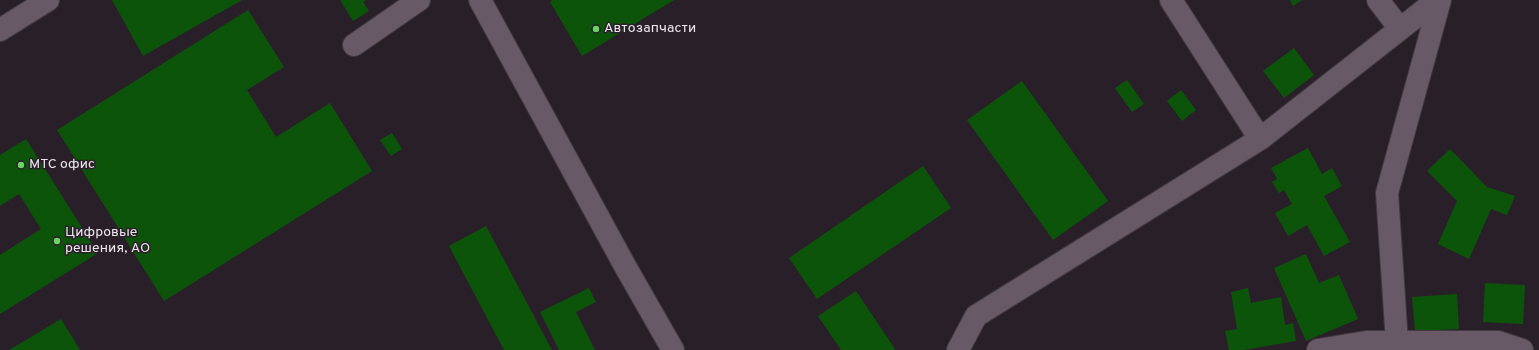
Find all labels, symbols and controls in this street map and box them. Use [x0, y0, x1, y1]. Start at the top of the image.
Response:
place label: Автозапчасти [604, 21, 696, 37]
marker: Автозапчасти [591, 24, 601, 34]
place label: МТС офис [29, 157, 95, 173]
marker: МТС офис [16, 160, 26, 170]
place label: Цифровые решения, АО [65, 225, 150, 258]
marker: Цифровые решения, АО [52, 236, 62, 246]

